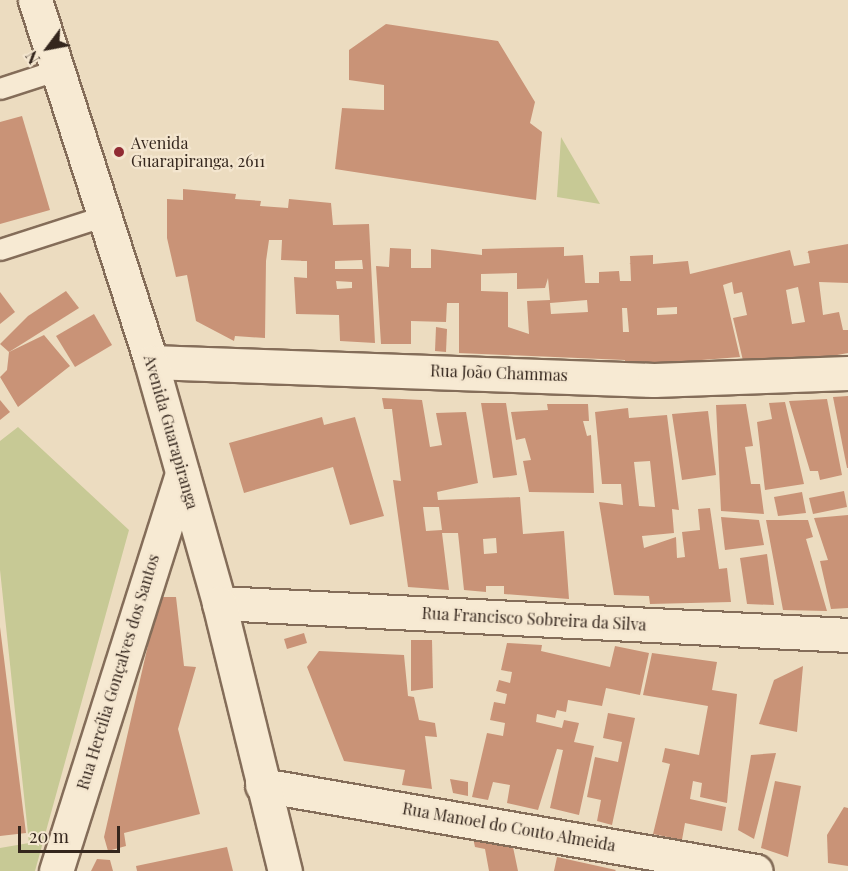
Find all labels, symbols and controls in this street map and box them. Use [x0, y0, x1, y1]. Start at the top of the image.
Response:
north arrow [18, 18, 78, 78]
text: N [20, 47, 44, 68]
place label: Avenida Guarapiranga, 2611 [131, 133, 265, 171]
marker: Avenida Guarapiranga, 2611 [112, 145, 126, 159]
street label: Avenida Guarapiranga [140, 353, 202, 511]
street label: Rua João Chammas [430, 361, 568, 385]
street label: Rua Hercília Gonçalves dos Santos [73, 552, 163, 792]
street label: Rua Francisco Sobreira da Silva [421, 604, 647, 634]
street label: Rua Manoel do Couto Almeida [401, 799, 617, 855]
scale bar [21, 814, 123, 852]
text: 20 m [29, 824, 69, 848]

